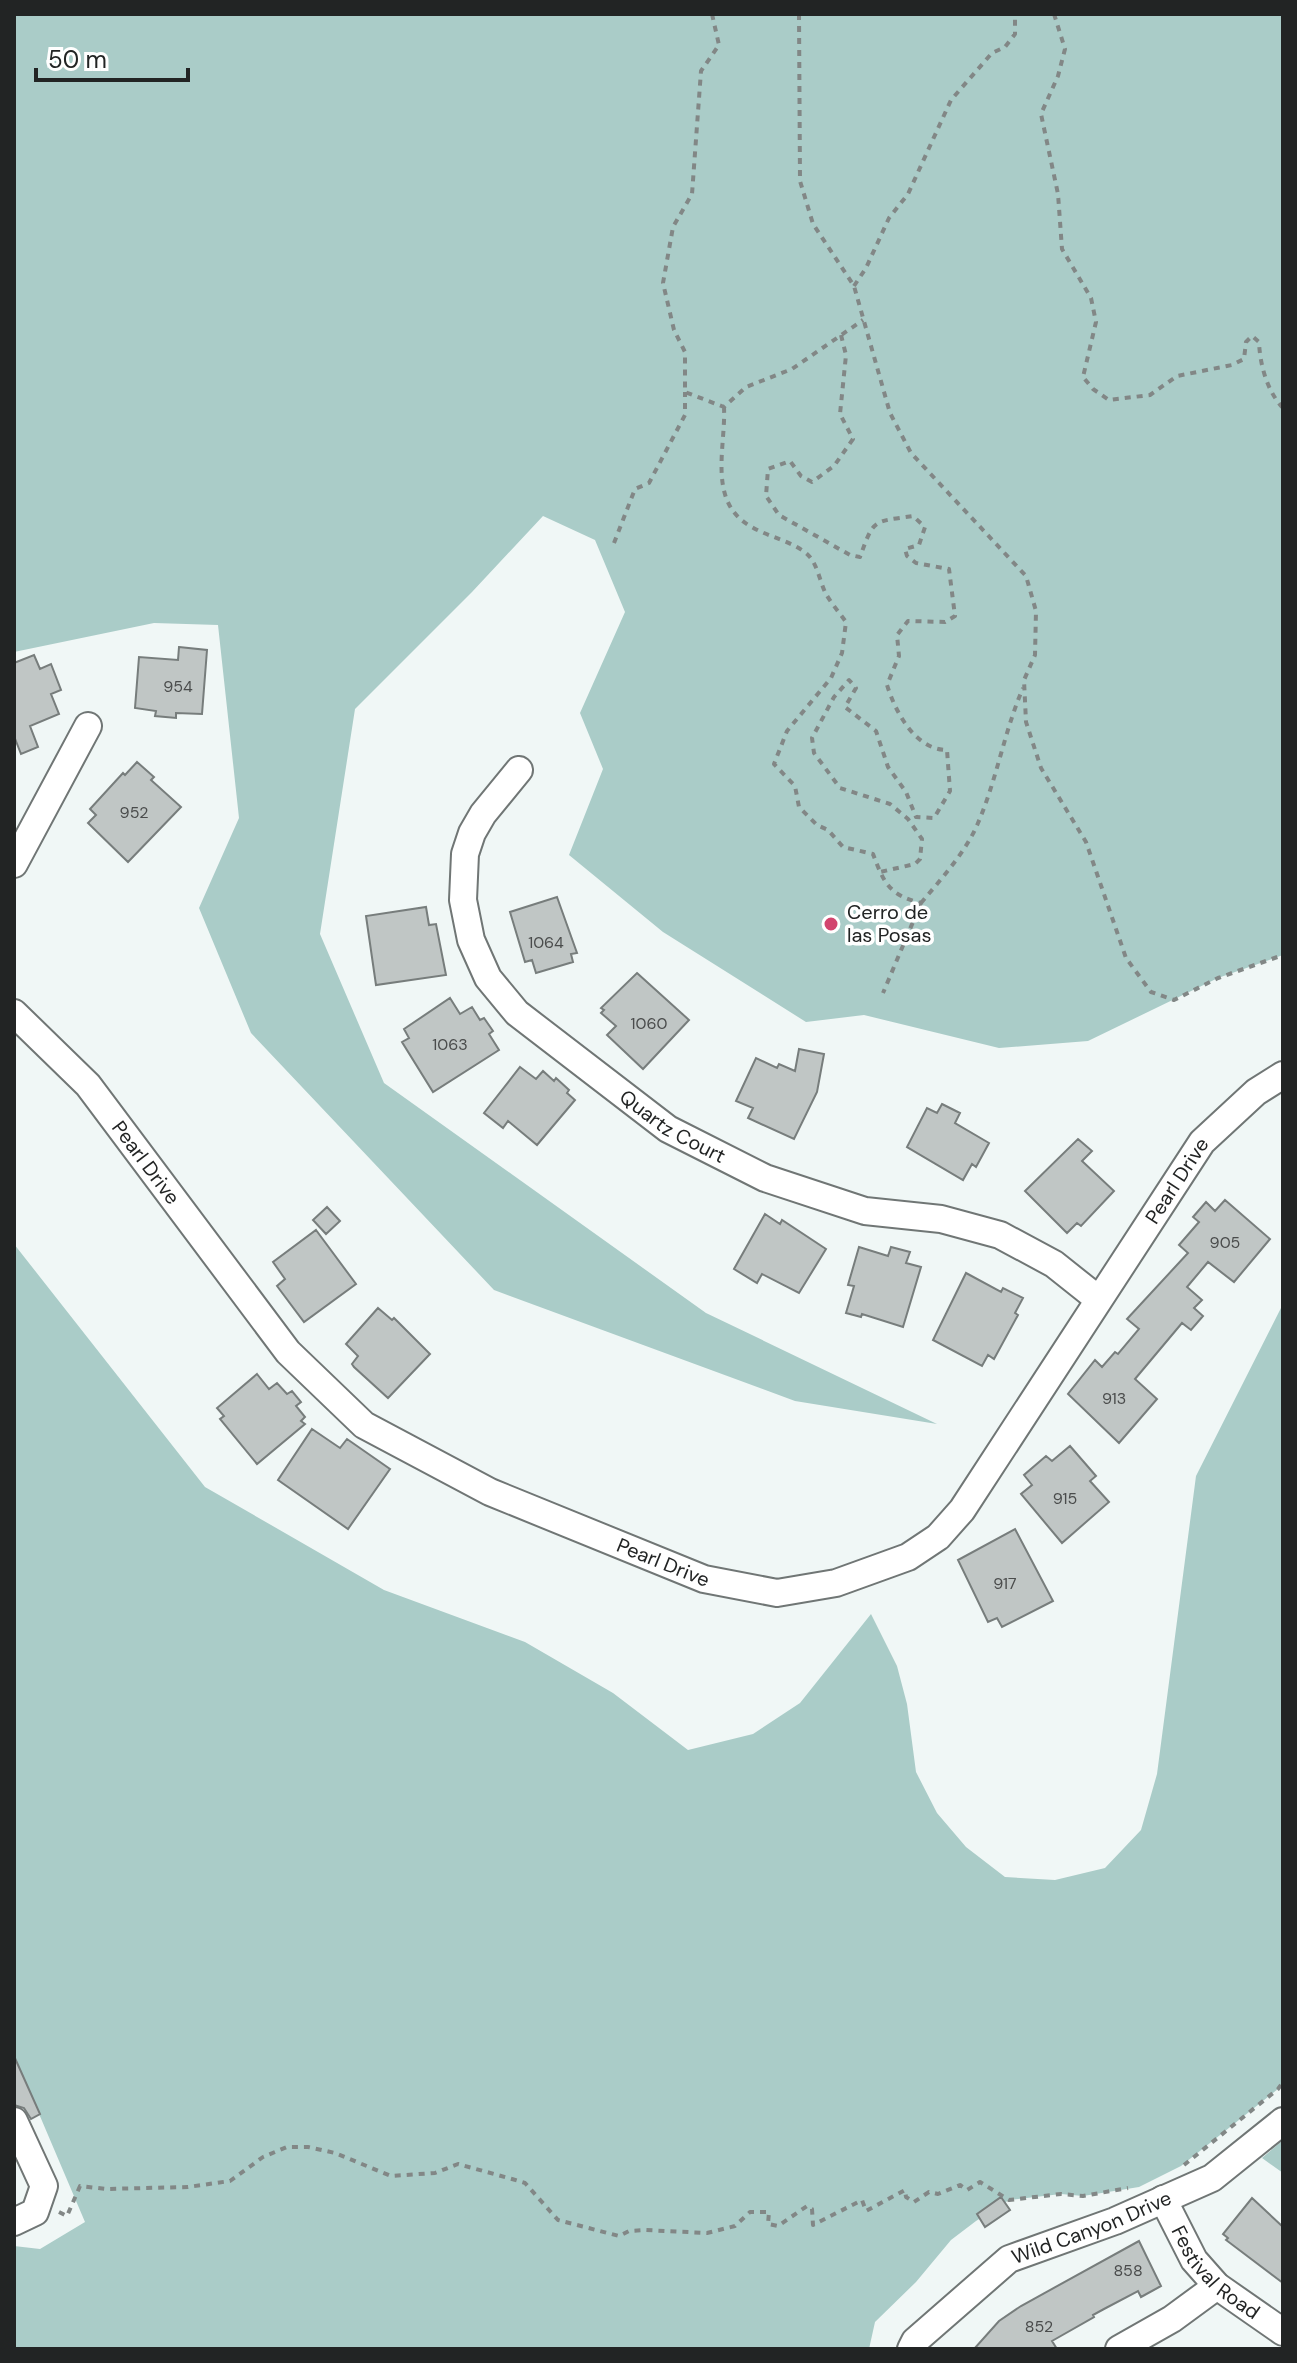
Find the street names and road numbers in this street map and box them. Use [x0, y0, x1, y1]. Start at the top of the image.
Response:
street label: Quartz Court [614, 1084, 730, 1169]
street label: Pearl Drive [106, 1115, 186, 1209]
street label: Pearl Drive [1139, 1133, 1214, 1229]
street label: Pearl Drive [613, 1532, 714, 1593]
street label: Wild Canyon Drive [1008, 2185, 1175, 2270]
street label: Festival Road [1166, 2221, 1265, 2325]

